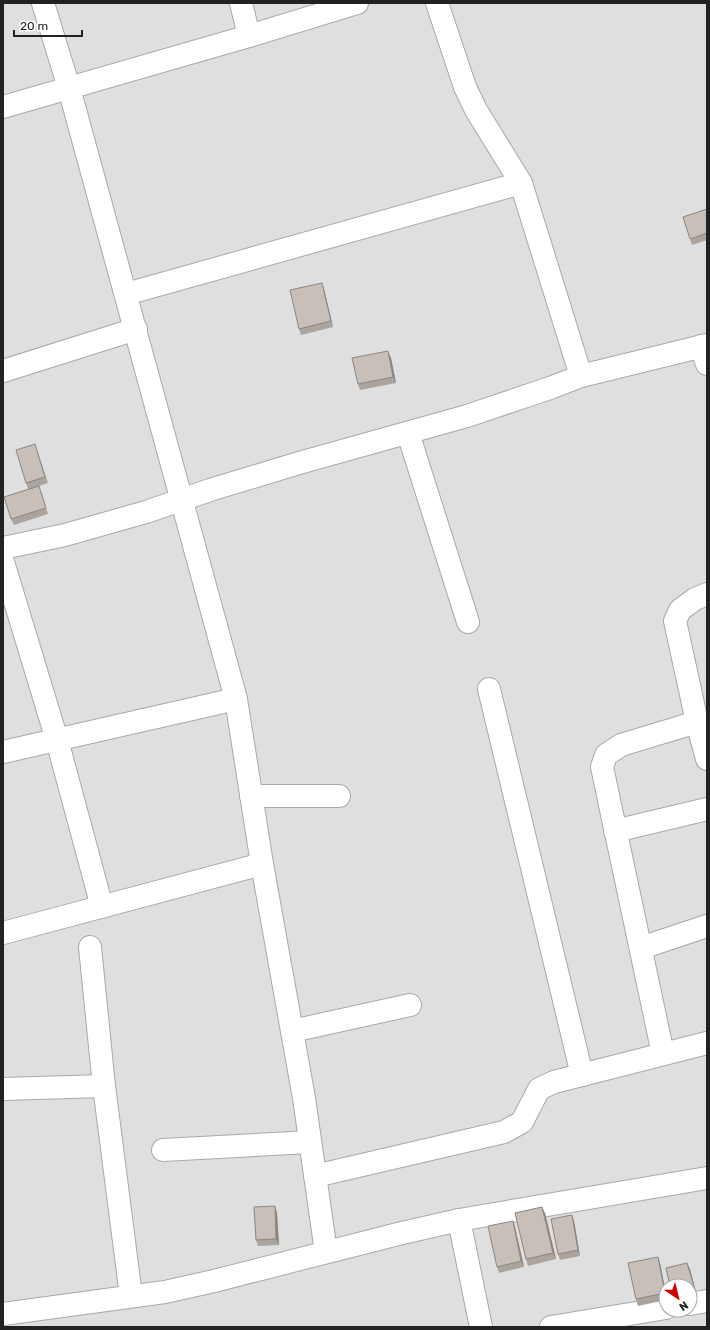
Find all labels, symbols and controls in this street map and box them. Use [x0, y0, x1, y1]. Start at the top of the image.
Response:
scale bar [14, 12, 82, 38]
text: 20 m [20, 19, 48, 33]
north arrow [658, 1278, 698, 1318]
text: N [676, 1298, 690, 1313]

